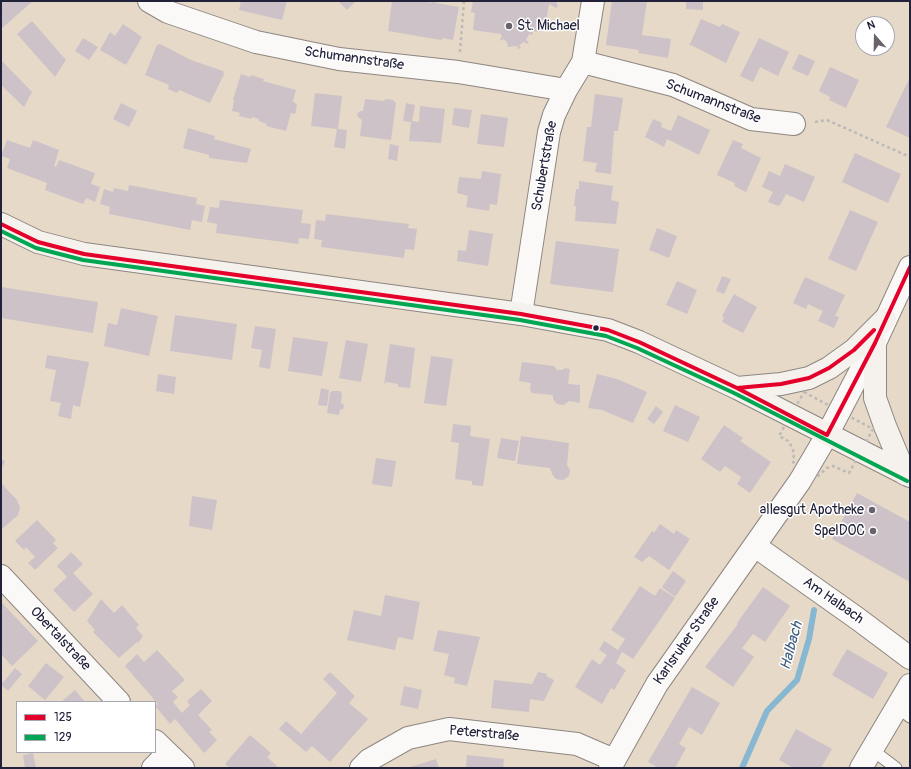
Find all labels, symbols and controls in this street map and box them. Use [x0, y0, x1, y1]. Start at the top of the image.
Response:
north arrow [855, 16, 895, 56]
place label: St. Michael [517, 18, 580, 34]
text: N [865, 18, 877, 33]
marker: St. Michael [504, 21, 514, 31]
street label: Schumannstraße [303, 44, 405, 74]
street label: Schumannstraße [663, 76, 763, 128]
street label: Schubertstraße [529, 120, 561, 212]
unlabelled marker [591, 323, 601, 333]
place label: allesgut Apotheke [760, 502, 864, 518]
marker: allesgut Apotheke [867, 505, 877, 515]
place label: SpelDOC [814, 523, 865, 539]
marker: SpelDOC [868, 526, 878, 536]
street label: Am Halbach [799, 574, 867, 628]
street label: Karlsruher Straße [651, 594, 723, 688]
street label: Obertalstraße [26, 604, 94, 674]
water label: Halbach [777, 620, 807, 672]
legend [16, 701, 156, 753]
text: 125 [54, 710, 72, 725]
street label: Peterstraße [448, 723, 520, 745]
text: 129 [54, 730, 72, 745]

